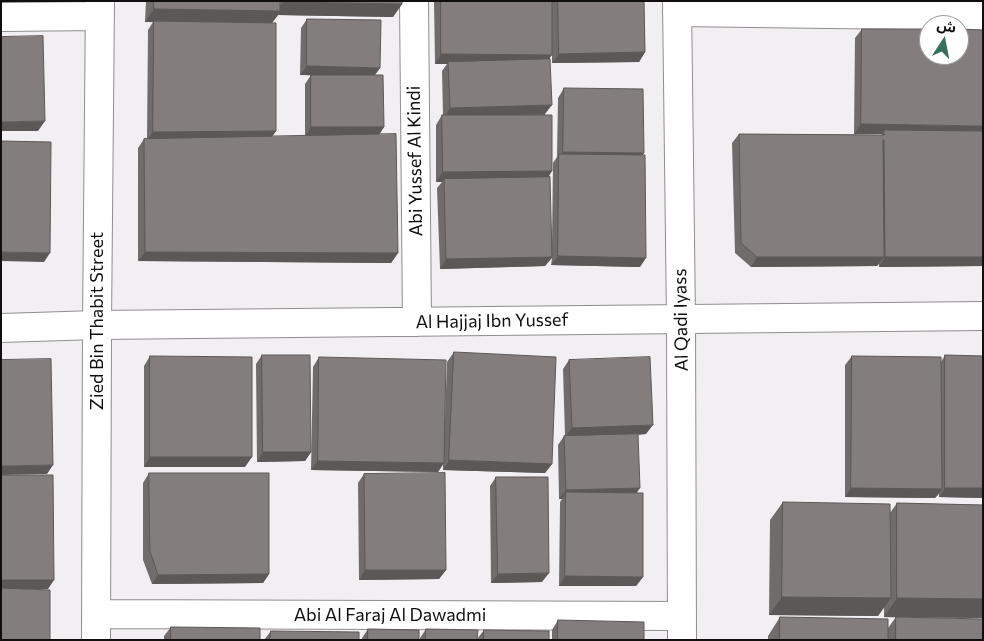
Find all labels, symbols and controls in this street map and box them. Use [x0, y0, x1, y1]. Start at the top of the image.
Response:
north arrow [919, 15, 969, 65]
text: ش [936, 16, 958, 36]
street label: Abi Yussef Al Kindi [403, 86, 427, 236]
street label: Zied Bin Thabit Street [86, 232, 108, 410]
street label: Al Qadi Iyass [669, 268, 693, 372]
street label: Al Hajjaj Ibn Yussef [415, 309, 569, 333]
street label: Abi Al Faraj Al Dawadmi [294, 604, 486, 626]

